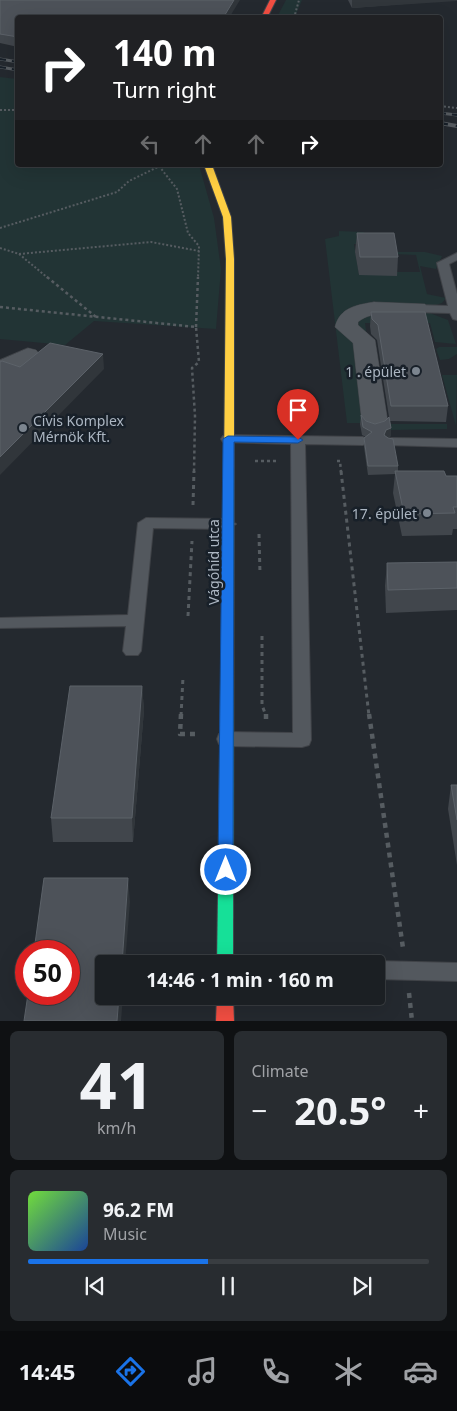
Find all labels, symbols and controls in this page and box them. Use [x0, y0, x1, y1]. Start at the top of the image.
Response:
text: 140 m [113, 29, 216, 76]
icon: right [30, 35, 95, 100]
text: Turn right [113, 74, 216, 104]
icon: left [136, 130, 164, 158]
icon: ahead [189, 130, 217, 158]
icon: ahead [242, 130, 270, 158]
icon: right [295, 130, 323, 158]
place label: 1 . épület [345, 362, 406, 381]
marker: 1 . épület [410, 365, 422, 377]
pin [277, 389, 319, 440]
icon: arrive [284, 396, 312, 424]
place label: Cívis Komplex Mérnök Kft. [33, 411, 125, 446]
marker: Cívis Komplex Mérnök Kft. [17, 422, 29, 434]
place label: 17. épület [352, 504, 417, 523]
marker: 17. épület [421, 507, 433, 519]
street label: Vágóhíd utca [204, 519, 223, 605]
position arrow [199, 843, 251, 895]
speed limit sign: 50 [15, 940, 80, 1005]
text: 14:46 · 1 min · 160 m [146, 967, 334, 993]
text: 41 [80, 1040, 154, 1128]
text: Climate [252, 1060, 309, 1082]
text: 20.5° [294, 1084, 386, 1136]
text: − [252, 1091, 268, 1129]
text: + [413, 1091, 429, 1129]
text: km/h [97, 1117, 136, 1139]
text: 96.2 FM [103, 1197, 174, 1223]
text: Music [103, 1223, 147, 1245]
icon: previous [81, 1272, 109, 1300]
icon: pause [214, 1272, 242, 1300]
icon: next [348, 1272, 376, 1300]
icon: directions [113, 1354, 148, 1389]
icon: music [185, 1354, 220, 1389]
icon: phone [258, 1354, 293, 1389]
icon: climate [331, 1354, 366, 1389]
icon: car [403, 1354, 438, 1389]
text: 14:45 [19, 1356, 75, 1386]

